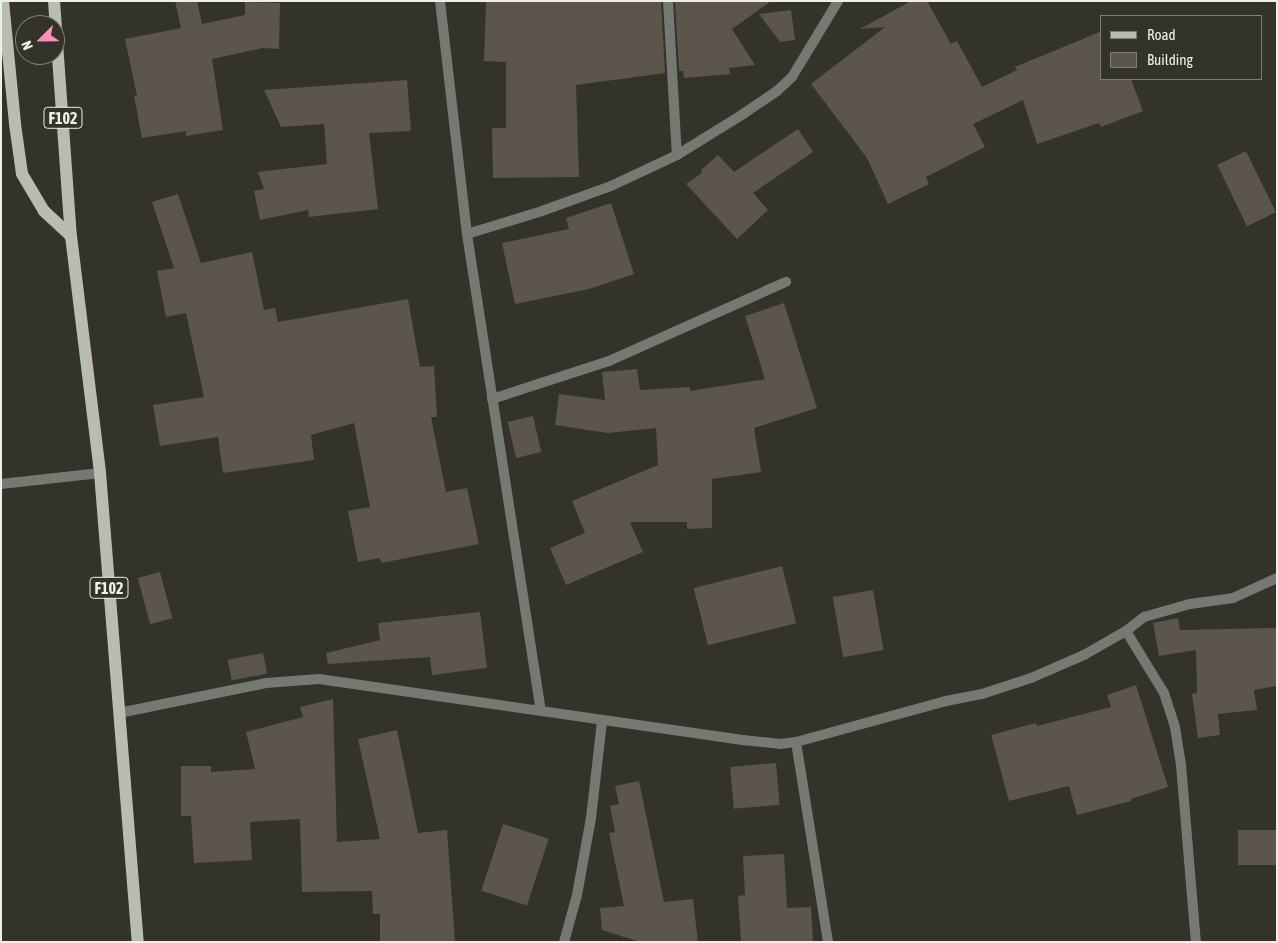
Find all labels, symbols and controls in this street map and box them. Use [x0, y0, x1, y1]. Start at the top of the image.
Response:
north arrow [15, 15, 65, 65]
legend [1100, 15, 1263, 80]
text: Road [1147, 26, 1176, 43]
text: N [18, 39, 36, 52]
text: Building [1147, 51, 1193, 68]
road number: F102 [43, 105, 83, 132]
road number: F102 [89, 574, 129, 602]

